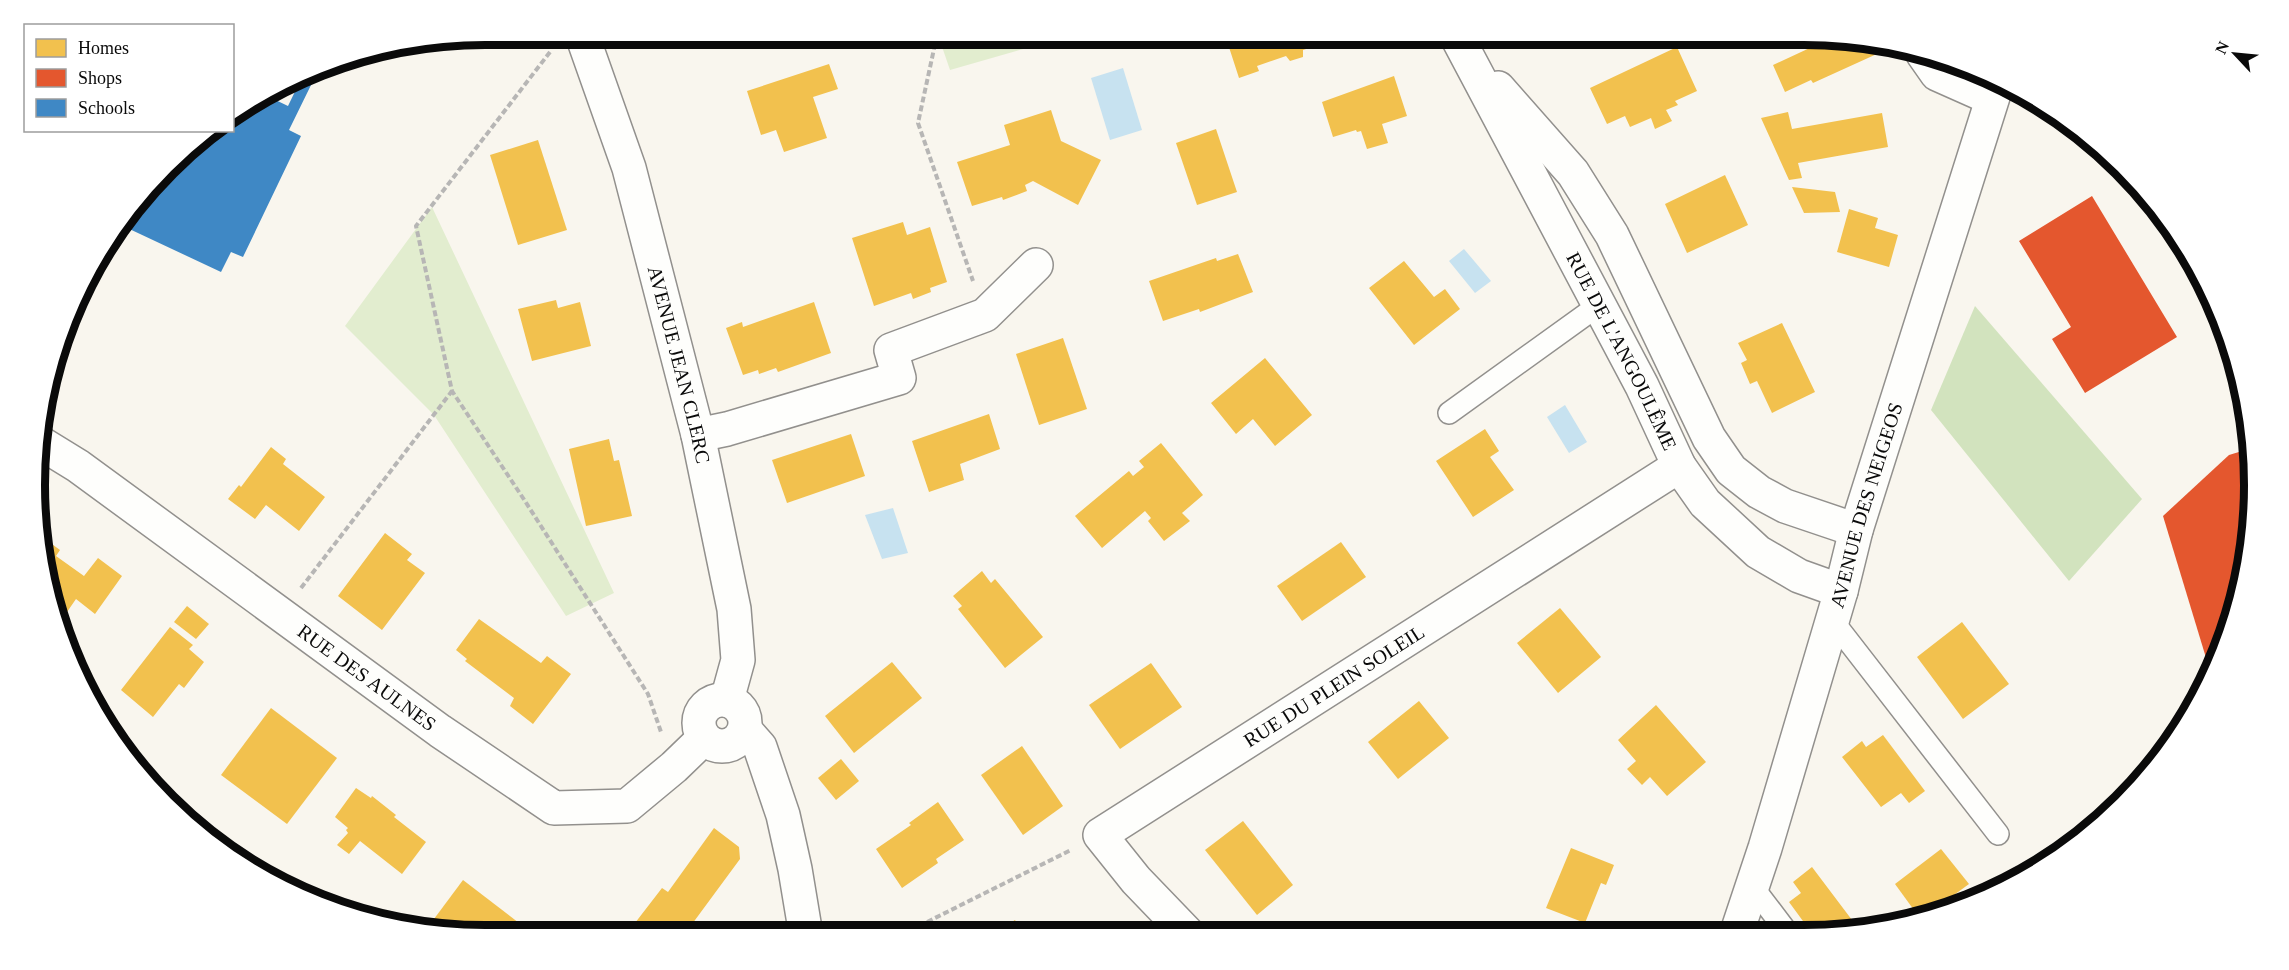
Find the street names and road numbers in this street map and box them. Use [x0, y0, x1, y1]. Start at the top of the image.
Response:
street label: RUE DE L'ANGOULÊME [1562, 248, 1681, 454]
street label: AVENUE JEAN CLERC [644, 263, 715, 465]
street label: AVENUE DES NEIGEOS [1826, 400, 1907, 610]
street label: RUE DES AULNES [294, 620, 440, 735]
street label: RUE DU PLEIN SOLEIL [1240, 620, 1428, 751]

